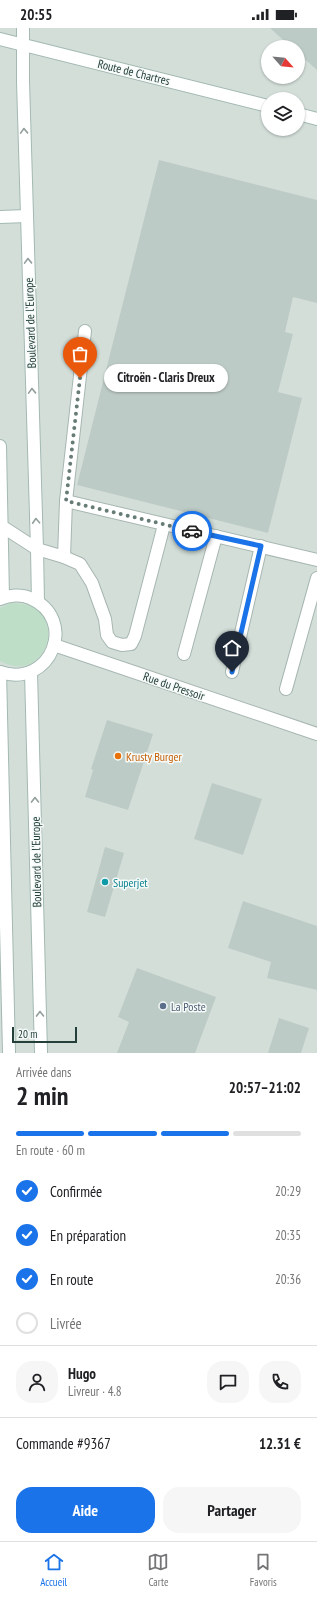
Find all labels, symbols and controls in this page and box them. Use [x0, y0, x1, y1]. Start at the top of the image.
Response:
text: 20:55 [20, 5, 52, 24]
north arrow [261, 40, 305, 84]
map controls [261, 40, 305, 136]
street label: Route de Chartres [96, 56, 172, 88]
button: layers [261, 92, 305, 136]
one-way arrow [20, 128, 28, 134]
one-way arrow [24, 258, 32, 264]
street label: Boulevard de l'Europe [21, 277, 39, 369]
pin [63, 337, 97, 378]
icon: bag [69, 343, 91, 365]
callout: Citroën - Claris Dreux [104, 364, 228, 392]
text: Citroën - Claris Dreux [117, 369, 215, 386]
one-way arrow [28, 388, 36, 394]
courier [172, 511, 212, 551]
one-way arrow [32, 518, 40, 524]
icon: car [181, 520, 203, 542]
pin [215, 631, 249, 672]
icon: home [221, 637, 243, 659]
street label: Rue du Pressoir [141, 669, 207, 704]
place label: Krusty Burger [126, 749, 182, 764]
marker: Krusty Burger [113, 751, 123, 761]
one-way arrow [30, 797, 39, 803]
street label: Boulevard de l'Europe [28, 816, 44, 907]
place label: Superjet [113, 875, 148, 890]
marker: Superjet [100, 877, 110, 887]
place label: La Poste [171, 999, 206, 1014]
marker: La Poste [158, 1001, 168, 1011]
one-way arrow [36, 1011, 44, 1017]
scale bar [12, 1025, 77, 1044]
text: 20 m [18, 1027, 37, 1041]
text: Arrivée dans [16, 1064, 71, 1081]
text: 20:57–21:02 [229, 1078, 301, 1097]
text: 2 min [16, 1079, 69, 1112]
text: En route · 60 m [16, 1142, 85, 1159]
icon: check [16, 1180, 38, 1202]
text: Confirmée [50, 1182, 102, 1201]
text: 20:29 [275, 1183, 301, 1200]
icon: check [16, 1224, 38, 1246]
text: En préparation [50, 1226, 126, 1245]
text: 20:35 [275, 1227, 301, 1244]
icon: check [16, 1268, 38, 1290]
text: En route [50, 1270, 94, 1289]
text: 20:36 [275, 1271, 301, 1288]
text: Livrée [50, 1314, 82, 1333]
button: person [16, 1361, 58, 1403]
button: chat [207, 1361, 249, 1403]
button: phone [259, 1361, 301, 1403]
text: Hugo [68, 1364, 96, 1383]
text: Livreur · 4.8 [68, 1383, 122, 1400]
text: Commande #9367 [16, 1434, 111, 1453]
text: 12.31 € [259, 1434, 301, 1453]
button: Aide [16, 1487, 155, 1533]
button: Partager [163, 1487, 301, 1533]
tab: Accueil [40, 1551, 67, 1589]
tab: Carte [147, 1551, 169, 1589]
tab: Favoris [250, 1551, 277, 1589]

